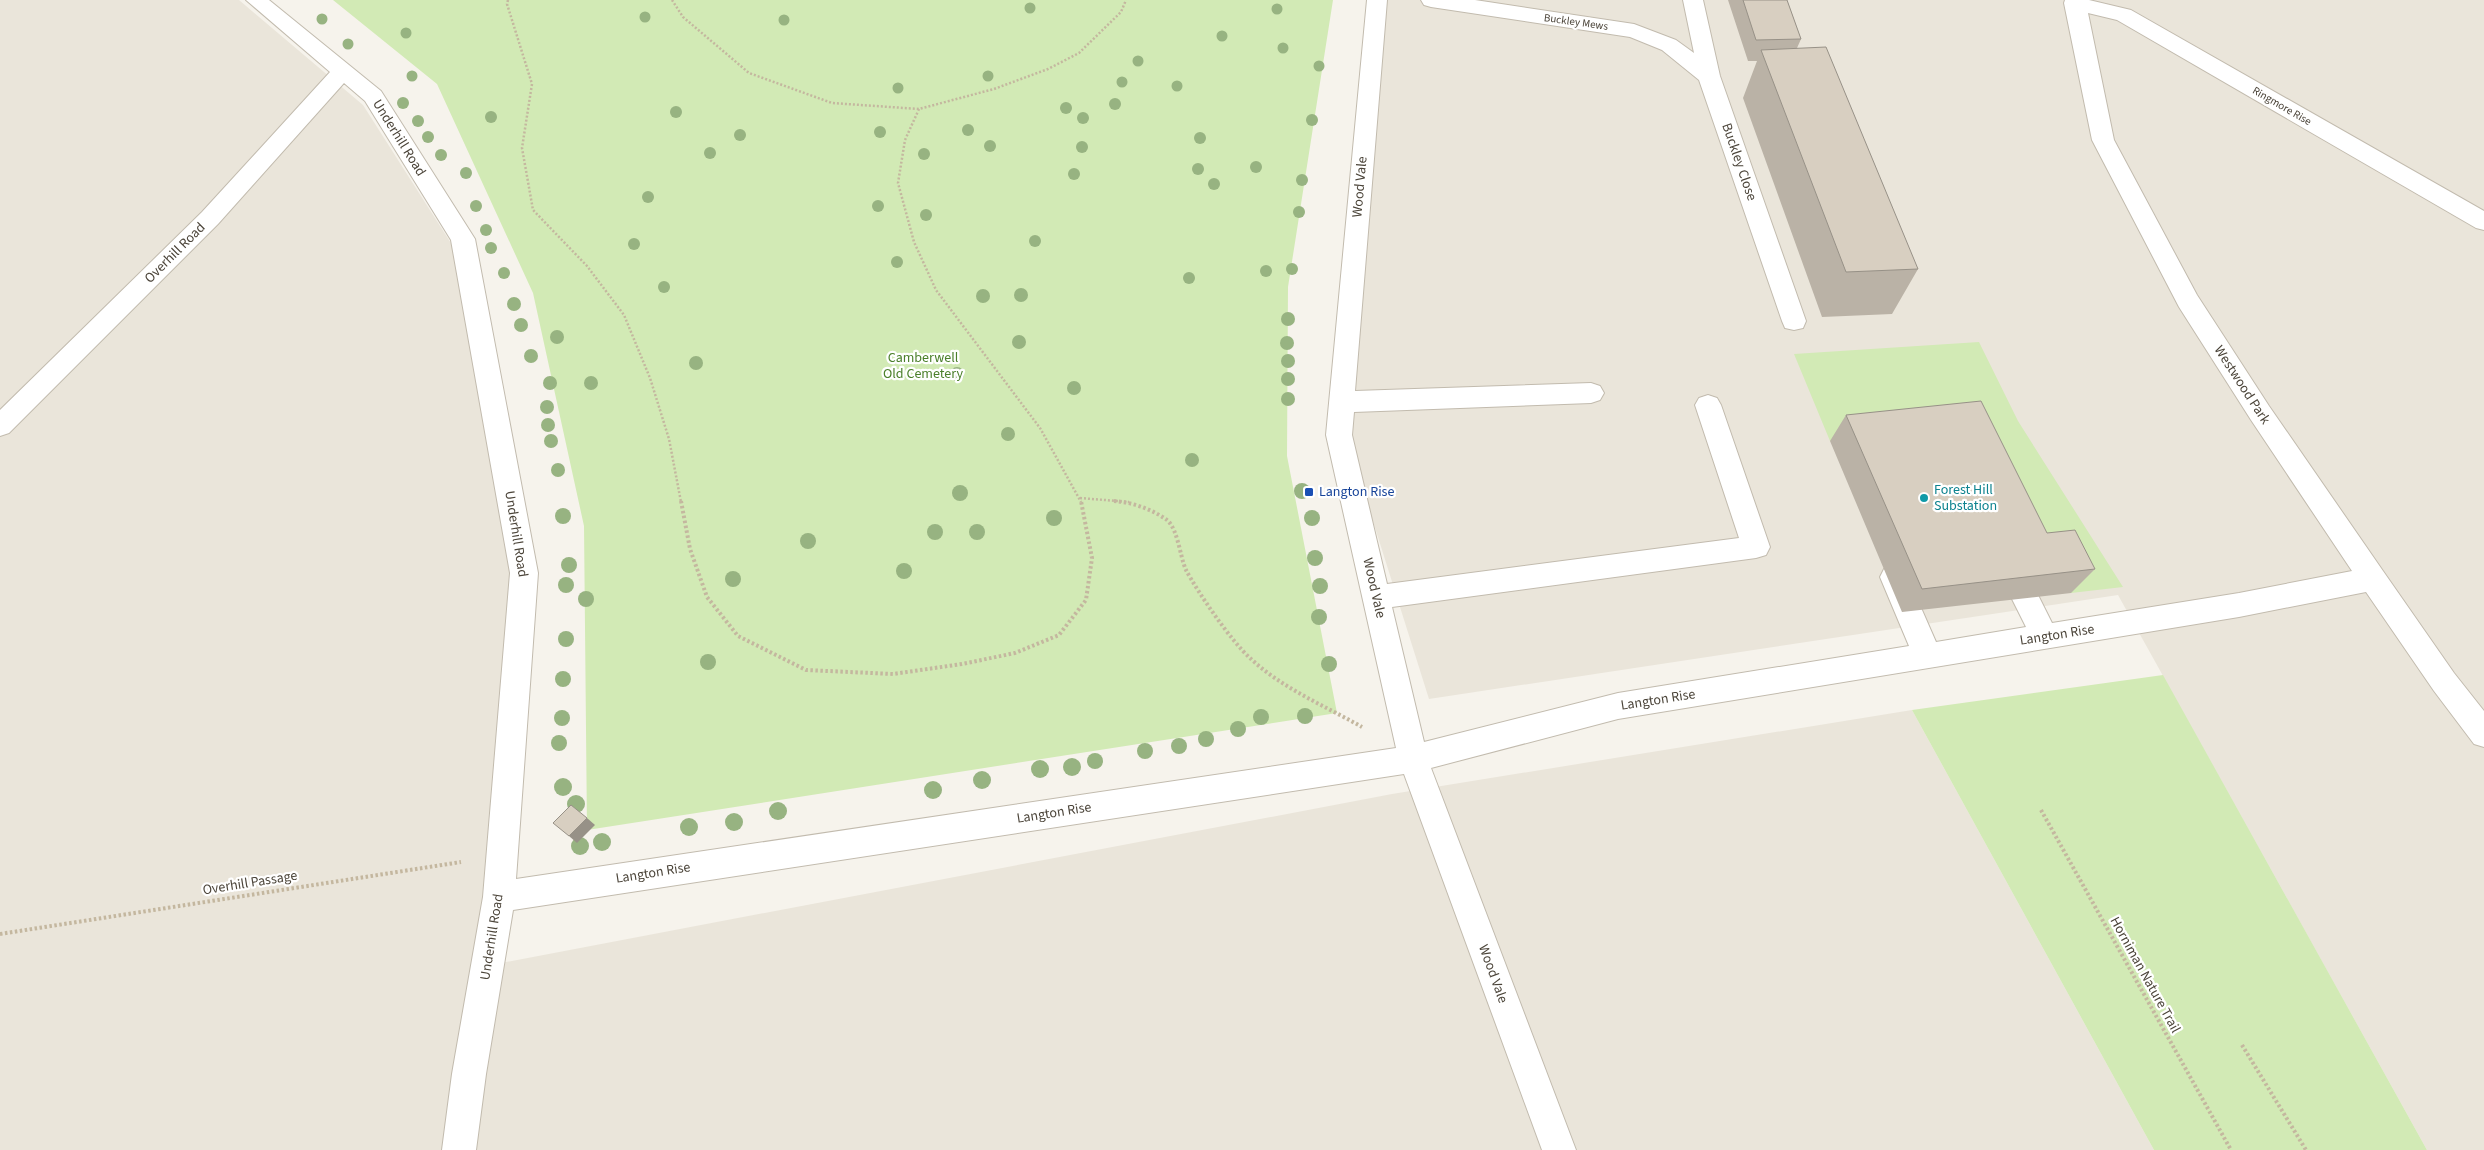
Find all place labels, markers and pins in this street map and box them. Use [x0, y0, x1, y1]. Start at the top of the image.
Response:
place label: Forest Hill Substation [1934, 480, 1997, 516]
place label: Langton Rise [1319, 482, 1394, 502]
marker: Langton Rise [1303, 486, 1315, 498]
marker: Forest Hill Substation [1918, 492, 1930, 504]

